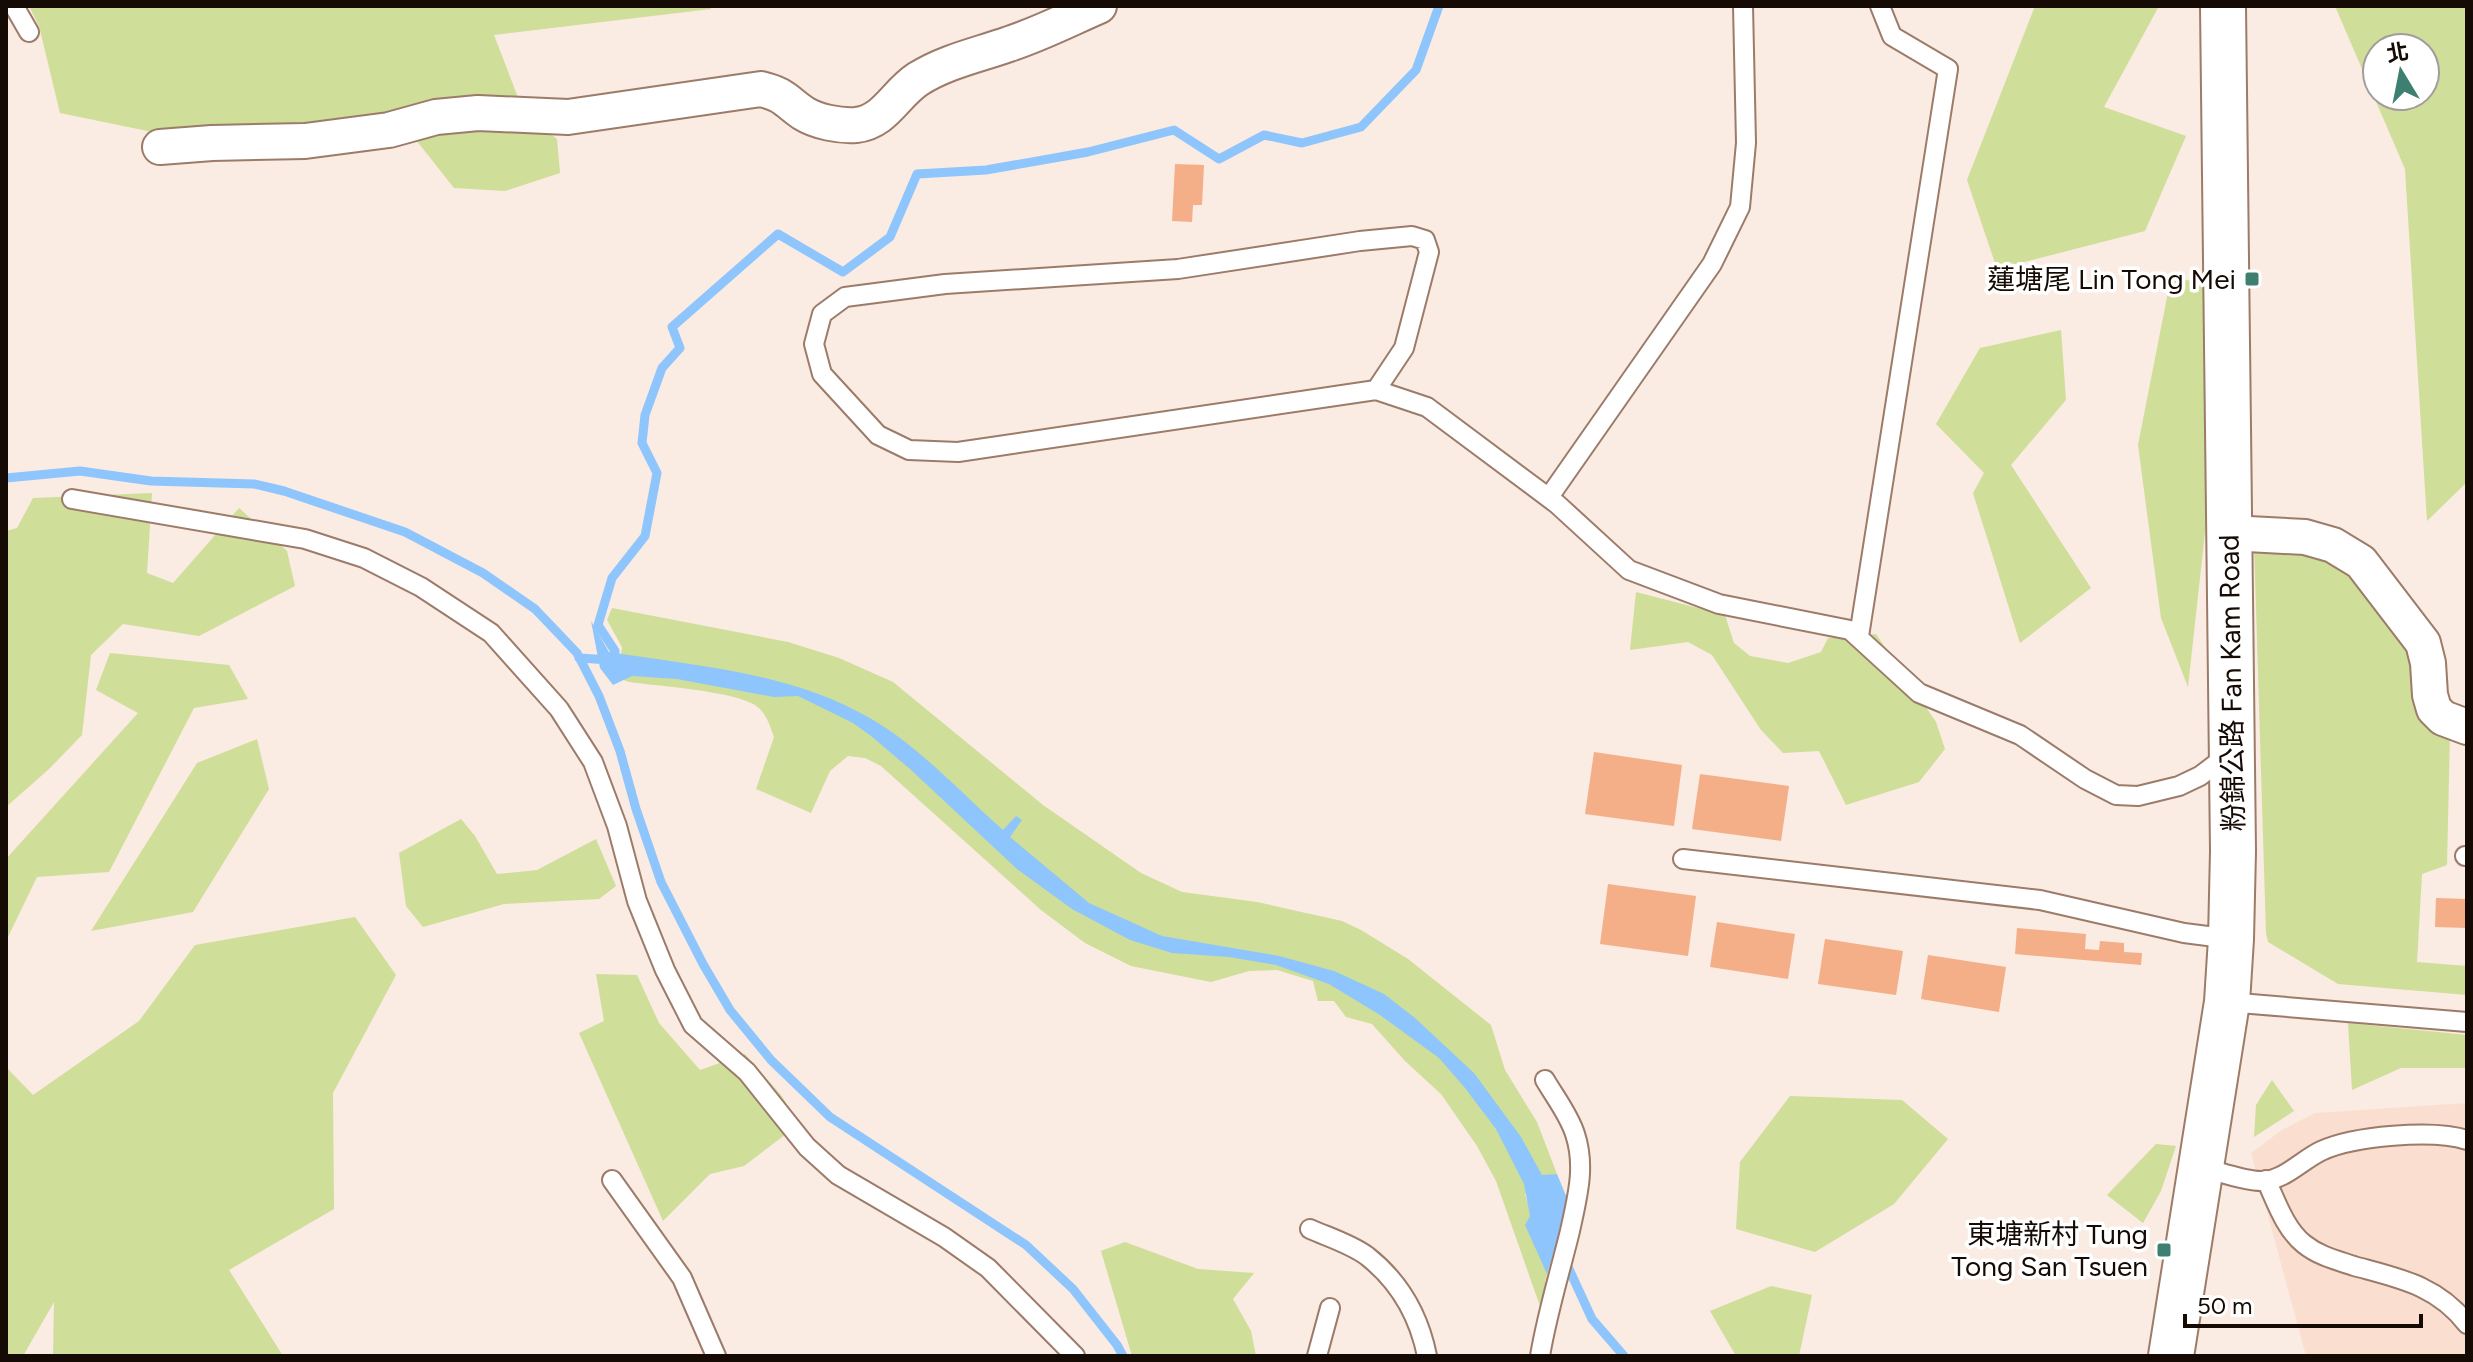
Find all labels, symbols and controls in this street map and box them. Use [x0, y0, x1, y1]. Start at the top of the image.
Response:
north arrow [2361, 32, 2441, 112]
text: 北 [2384, 38, 2411, 68]
place label: 蓮塘尾 Lin Tong Mei [1987, 262, 2236, 296]
marker: 蓮塘尾 Lin Tong Mei [2243, 270, 2261, 288]
street label: 粉錦公路 Fan Kam Road [2211, 534, 2251, 832]
place label: 東塘新村 Tung Tong San Tsuen [1951, 1217, 2148, 1283]
marker: 東塘新村 Tung Tong San Tsuen [2155, 1241, 2173, 1259]
scale bar [2185, 1278, 2421, 1328]
text: 50 m [2197, 1291, 2253, 1320]

